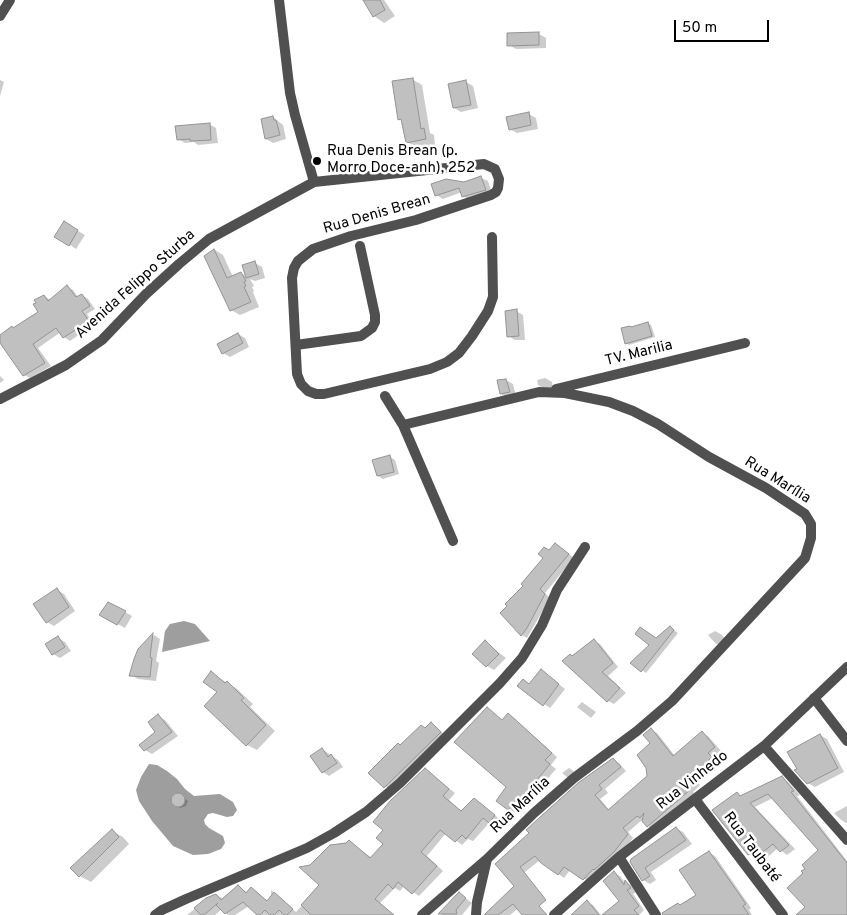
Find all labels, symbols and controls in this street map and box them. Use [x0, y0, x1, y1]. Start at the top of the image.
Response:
scale bar [677, 10, 772, 42]
text: 50 m [682, 19, 717, 38]
place label: Rua Denis Brean (p. Morro Doce-anh), 252 [327, 143, 475, 178]
marker: Rua Denis Brean (p. Morro Doce-anh), 252 [311, 155, 323, 167]
street label: Rua Denis Brean [321, 191, 433, 239]
street label: Avenida Felippo Sturba [73, 227, 199, 343]
street label: TV. Marilia [603, 337, 675, 371]
street label: Rua Marília [741, 454, 813, 508]
street label: Rua Vinhedo [654, 748, 732, 814]
street label: Rua Marília [488, 774, 554, 838]
street label: Rua Taubaté [719, 809, 783, 887]

